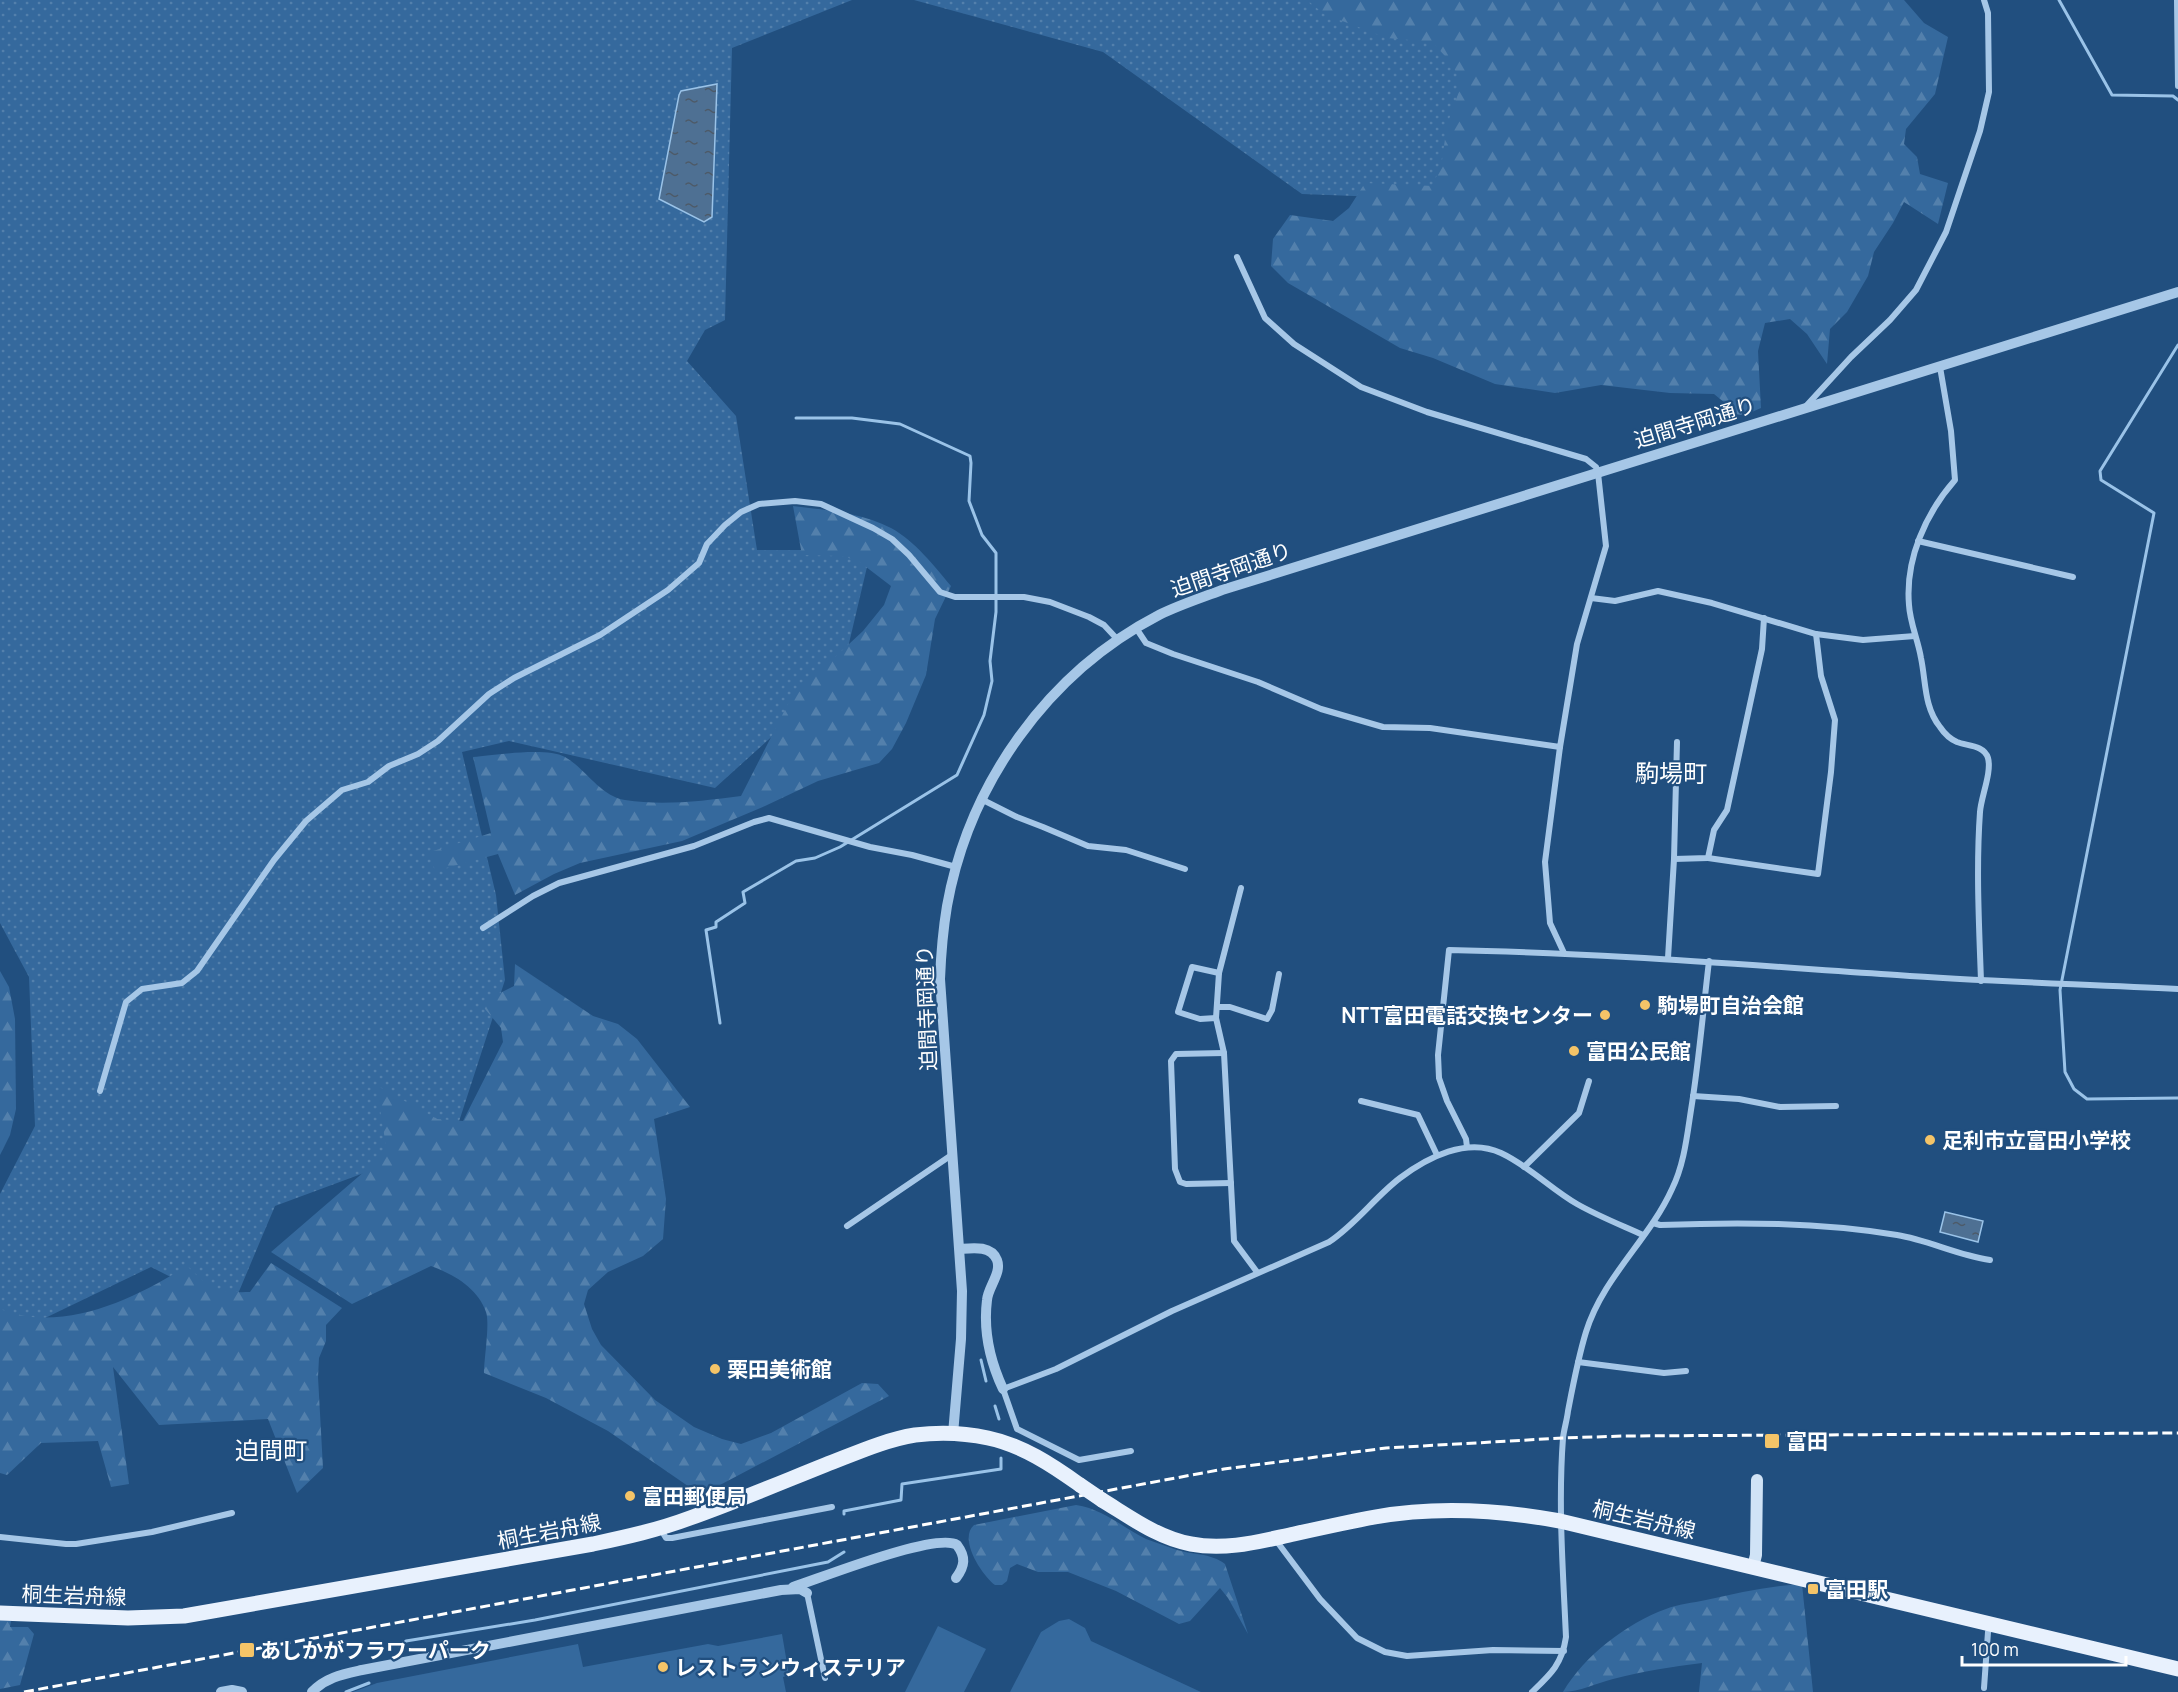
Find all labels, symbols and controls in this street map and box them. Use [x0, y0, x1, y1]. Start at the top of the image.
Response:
street label: 迫間寺岡通り [1631, 390, 1759, 454]
street label: 迫間寺岡通り [1167, 535, 1295, 603]
district label: 駒場町 [1635, 756, 1707, 789]
street label: 迫間寺岡通り [910, 945, 942, 1071]
place label: 駒場町自治会館 [1657, 991, 1804, 1019]
marker: 駒場町自治会館 [1638, 998, 1652, 1012]
place label: NTT富田電話交換センター [1341, 1001, 1593, 1029]
marker: NTT富田電話交換センター [1598, 1008, 1612, 1022]
place label: 富田公民館 [1586, 1037, 1691, 1065]
marker: 富田公民館 [1567, 1044, 1581, 1058]
place label: 足利市立富田小学校 [1942, 1126, 2131, 1154]
marker: 足利市立富田小学校 [1923, 1133, 1937, 1147]
place label: 栗田美術館 [727, 1355, 832, 1383]
marker: 栗田美術館 [708, 1362, 722, 1376]
place label: 富田 [1786, 1427, 1828, 1455]
marker: 富田 [1763, 1432, 1781, 1450]
district label: 迫間町 [235, 1433, 307, 1466]
place label: 富田郵便局 [642, 1482, 747, 1510]
marker: 富田郵便局 [623, 1489, 637, 1503]
street label: 桐生岩舟線 [1590, 1494, 1698, 1544]
street label: 桐生岩舟線 [495, 1507, 603, 1555]
place label: 富田駅 [1825, 1575, 1888, 1603]
street label: 桐生岩舟線 [21, 1579, 127, 1611]
marker: 富田駅 [1806, 1582, 1820, 1596]
scale bar [1962, 1629, 2126, 1667]
place label: あしかがフラワーパーク [260, 1636, 491, 1664]
text: 100 m [1971, 1637, 2019, 1661]
marker: あしかがフラワーパーク [238, 1641, 256, 1659]
place label: レストランウィステリア [675, 1653, 906, 1681]
marker: レストランウィステリア [656, 1660, 670, 1674]

